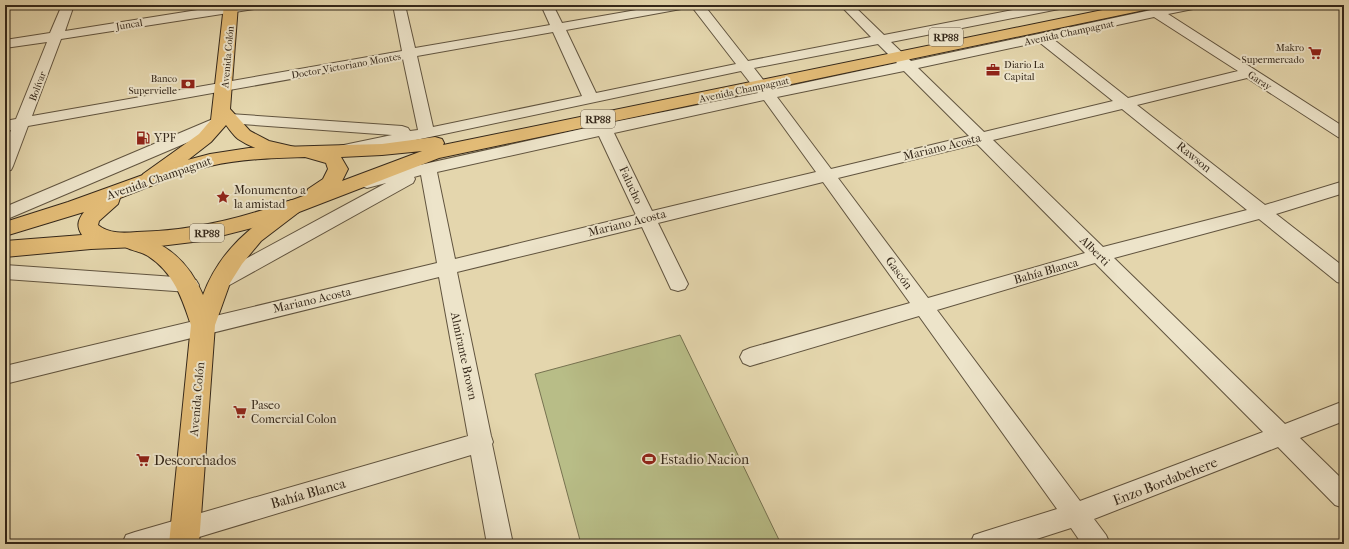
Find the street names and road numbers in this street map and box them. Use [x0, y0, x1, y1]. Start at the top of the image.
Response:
street label: Juncal [114, 17, 144, 33]
street label: Avenida Champagnat [1022, 17, 1116, 49]
street label: Avenida Colón [219, 25, 237, 90]
road number: RP88 [929, 28, 963, 46]
street label: Doctor Victoriano Montes [290, 50, 402, 82]
street label: Bolívar [27, 69, 49, 103]
street label: Garay [1245, 69, 1274, 93]
street label: Avenida Champagnat [697, 74, 791, 106]
road number: RP88 [581, 110, 615, 128]
street label: Mariano Acosta [902, 130, 983, 163]
street label: Rawson [1174, 139, 1214, 175]
street label: Avenida Champagnat [104, 153, 214, 203]
street label: Falucho [616, 164, 646, 206]
street label: Mariano Acosta [587, 206, 668, 239]
road number: RP88 [190, 224, 224, 242]
street label: Alberti [1077, 233, 1113, 269]
street label: Gascón [883, 254, 915, 292]
street label: Bahía Blanca [1012, 255, 1080, 287]
street label: Mariano Acosta [272, 284, 353, 316]
street label: Almirante Brown [448, 310, 480, 401]
street label: Avenida Colón [187, 361, 207, 438]
street label: Enzo Bordabehere [1110, 454, 1220, 509]
street label: Bahía Blanca [269, 475, 348, 512]

